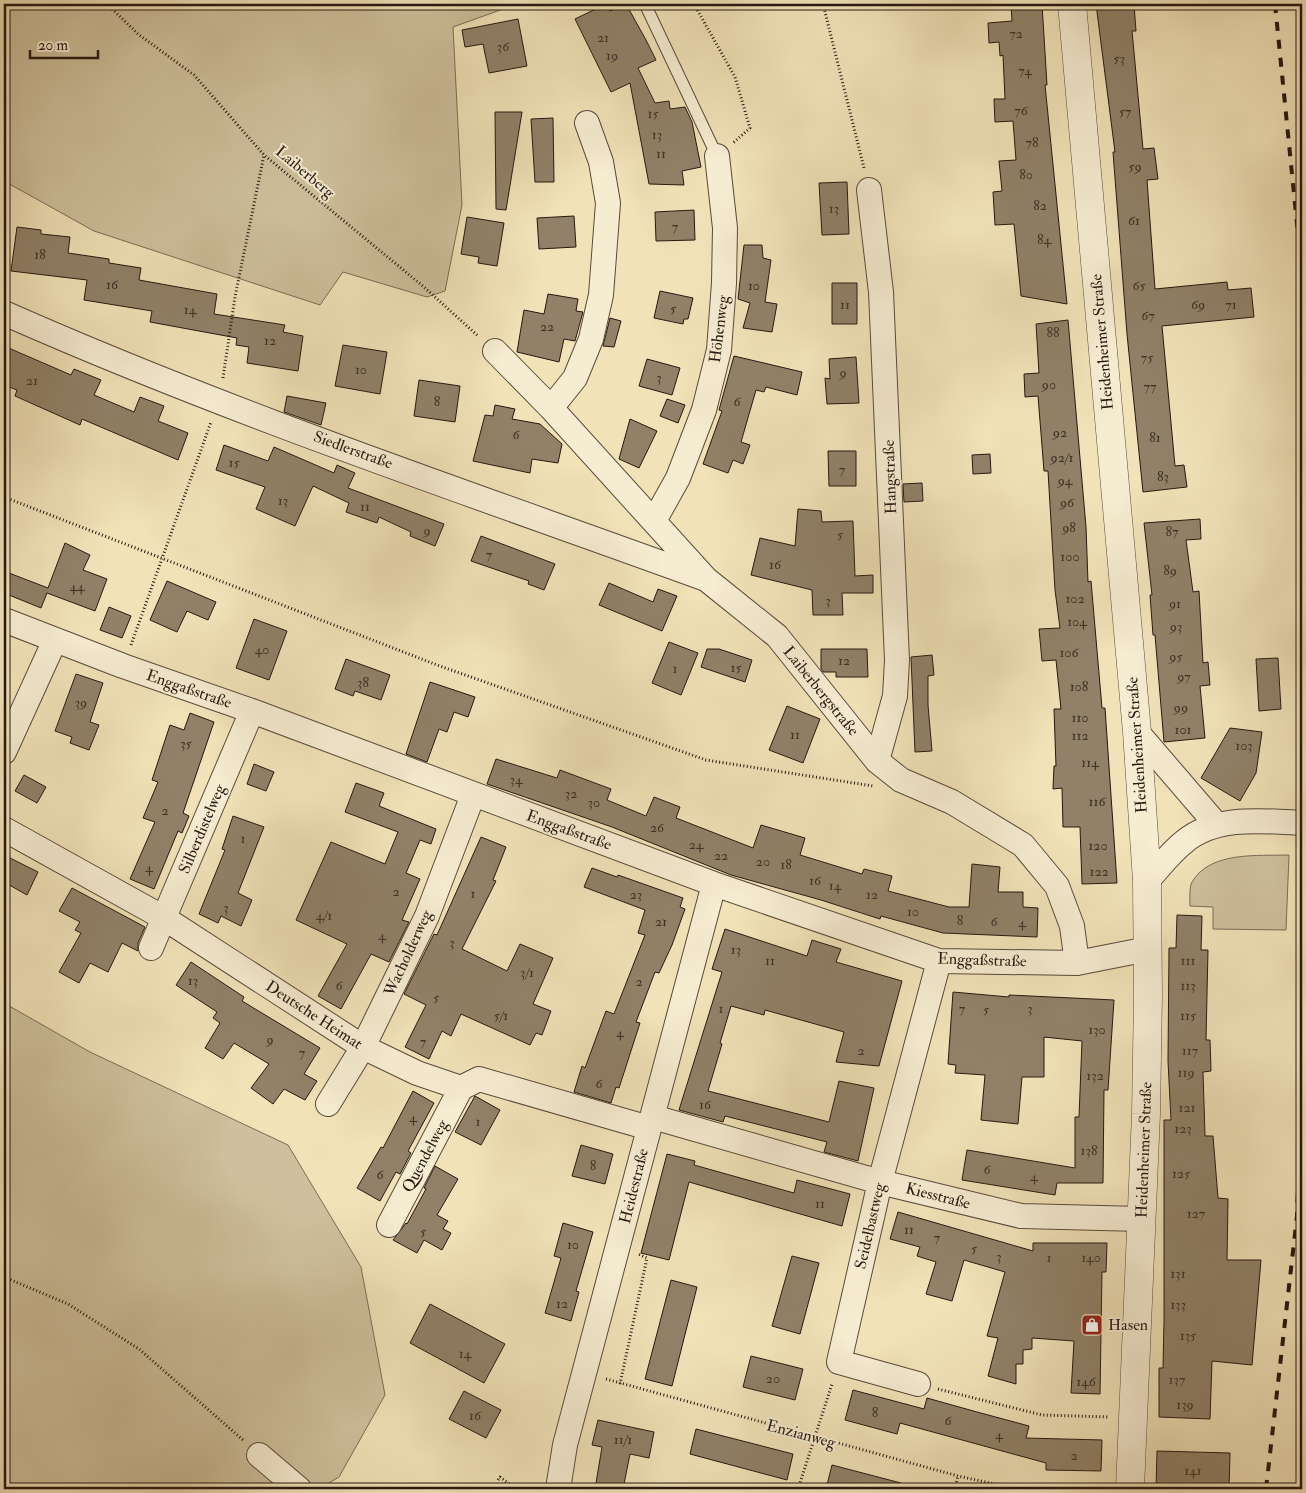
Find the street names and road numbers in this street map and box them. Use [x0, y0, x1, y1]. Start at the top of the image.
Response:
street label: Laiberberg [271, 141, 340, 203]
street label: Heidenheimer Straße [1086, 273, 1118, 411]
street label: Höhenweg [705, 293, 733, 364]
street label: Siedlerstraße [311, 426, 396, 474]
street label: Hangstraße [879, 439, 901, 514]
street label: Laiberbergstraße [779, 642, 863, 740]
street label: Enggaßstraße [144, 665, 235, 713]
street label: Heidenheimer Straße [1122, 676, 1152, 814]
street label: Silberdistelweg [174, 780, 230, 877]
street label: Enggaßstraße [524, 805, 615, 855]
street label: Wacholderweg [379, 906, 437, 1000]
street label: Enggaßstraße [937, 948, 1027, 972]
street label: Deutsche Heimat [262, 976, 366, 1054]
street label: Heidenheimer Straße [1132, 1081, 1156, 1218]
street label: Quendelweg [398, 1115, 453, 1196]
street label: Heidestraße [615, 1146, 653, 1226]
street label: Kiesstraße [904, 1178, 973, 1214]
street label: Seidelbastweg [850, 1180, 890, 1271]
street label: Enzianweg [764, 1415, 839, 1453]

